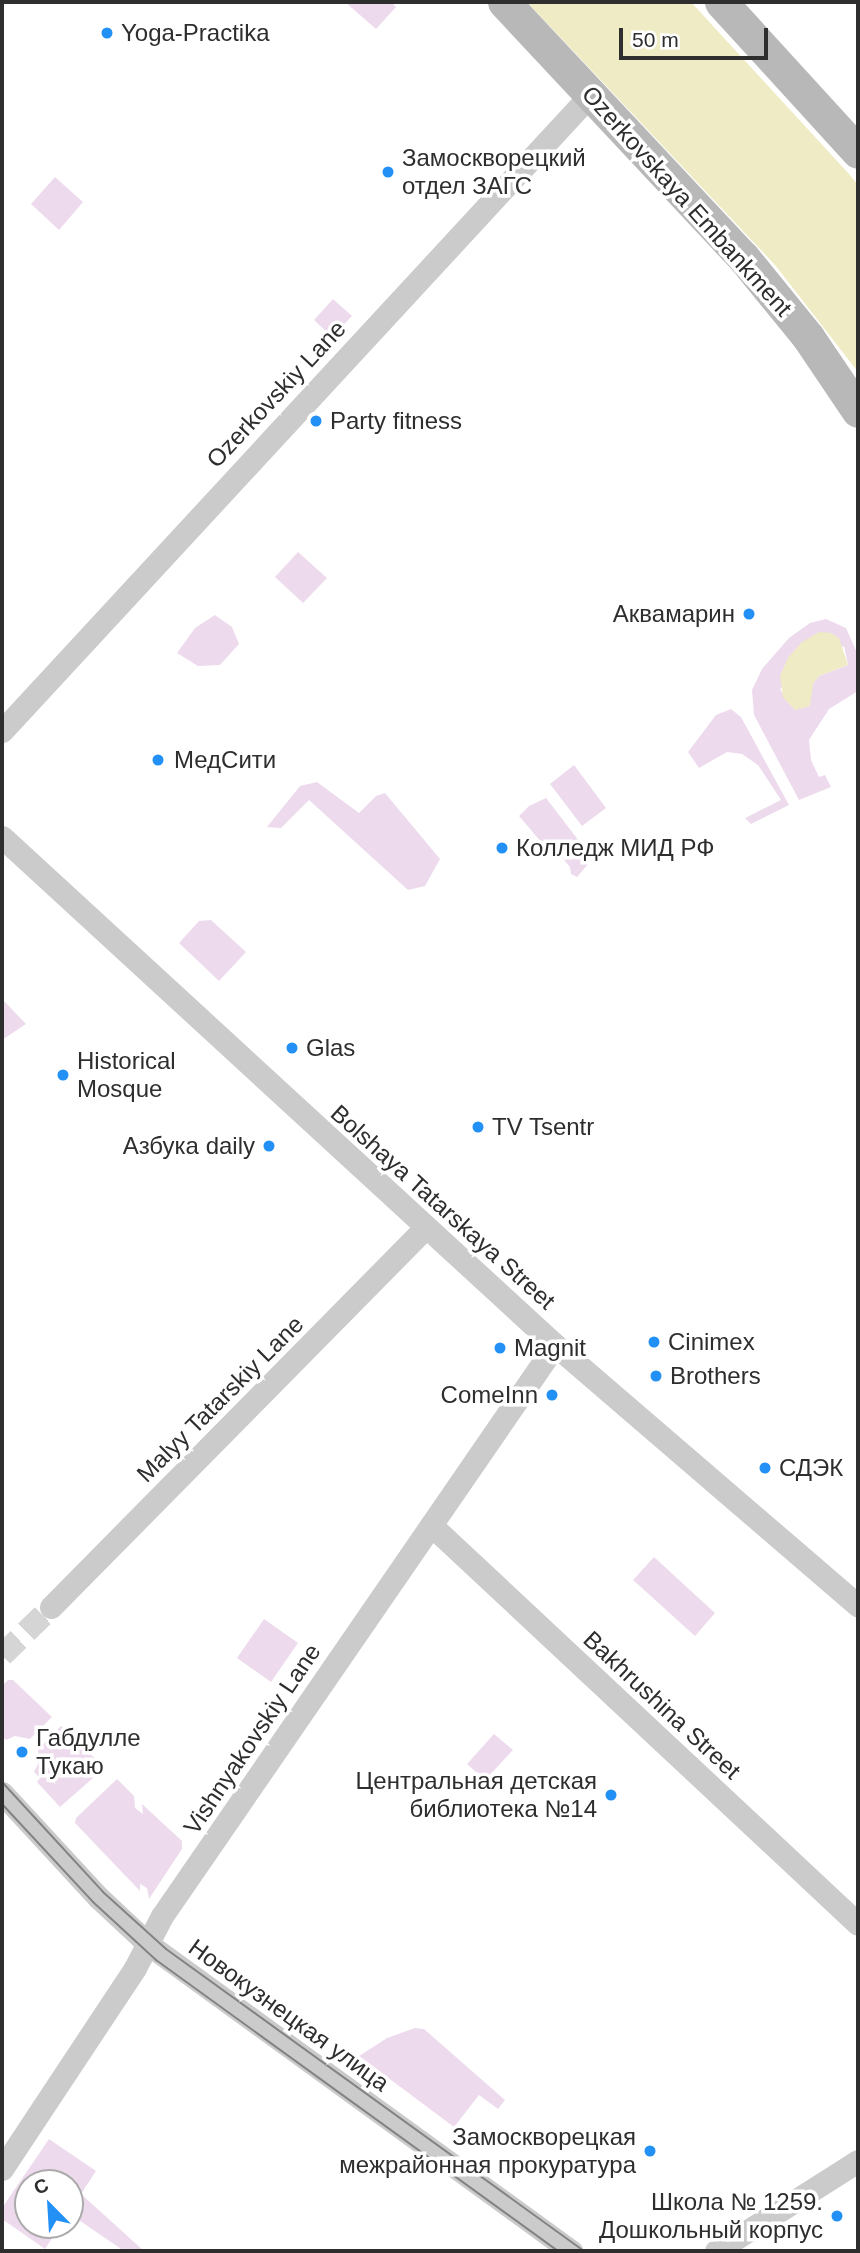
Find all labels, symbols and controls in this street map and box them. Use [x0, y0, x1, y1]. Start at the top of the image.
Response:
scale bar [622, 14, 771, 58]
place label: Yoga-Practika [121, 19, 270, 47]
marker: Yoga-Practika [99, 25, 115, 41]
text: 50 m [632, 28, 679, 51]
street label: Ozerkovskaya Embankment [576, 80, 798, 322]
place label: Замоскворецкий отдел ЗАГС [402, 144, 586, 200]
marker: Замоскворецкий отдел ЗАГС [380, 164, 396, 180]
street label: Ozerkovskiy Lane [200, 314, 352, 474]
place label: Party fitness [330, 407, 462, 435]
marker: Party fitness [308, 413, 324, 429]
place label: Аквамарин [613, 600, 735, 628]
marker: Аквамарин [741, 606, 757, 622]
place label: МедСити [174, 746, 276, 774]
marker: МедСити [148, 750, 168, 770]
place label: Колледж МИД РФ [516, 834, 715, 862]
marker: Колледж МИД РФ [494, 840, 510, 856]
place label: Glas [306, 1034, 355, 1062]
marker: Glas [284, 1040, 300, 1056]
place label: Historical Mosque [77, 1047, 176, 1103]
marker: Historical Mosque [55, 1067, 71, 1083]
street label: Bolshaya Tatarskaya Street [325, 1099, 561, 1315]
place label: TV Tsentr [492, 1113, 595, 1141]
marker: TV Tsentr [470, 1119, 486, 1135]
place label: Азбука daily [123, 1132, 255, 1160]
marker: Азбука daily [261, 1138, 277, 1154]
street label: Malyy Tatarskiy Lane [131, 1310, 309, 1488]
place label: Cinimex [668, 1328, 755, 1356]
place label: Magnit [514, 1334, 586, 1362]
marker: Cinimex [646, 1334, 662, 1350]
marker: Magnit [492, 1340, 508, 1356]
place label: Brothers [670, 1362, 761, 1390]
marker: Brothers [648, 1368, 664, 1384]
place label: ComeInn [441, 1381, 538, 1409]
marker: ComeInn [544, 1387, 560, 1403]
place label: СДЭК [779, 1454, 843, 1482]
marker: СДЭК [757, 1460, 773, 1476]
street label: Bakhrushina Street [578, 1625, 746, 1785]
street label: Vishnyakovskiy Lane [178, 1638, 326, 1840]
place label: Габдулле Тукаю [36, 1724, 140, 1780]
marker: Габдулле Тукаю [14, 1744, 30, 1760]
place label: Центральная детская библиотека №14 [356, 1767, 597, 1823]
marker: Центральная детская библиотека №14 [603, 1787, 619, 1803]
street label: Новокузнецкая улица [183, 1933, 395, 2097]
place label: Замоскворецкая межрайонная прокуратура [339, 2123, 636, 2179]
marker: Замоскворецкая межрайонная прокуратура [642, 2143, 658, 2159]
north arrow [14, 2169, 84, 2239]
text: С [31, 2174, 52, 2199]
place label: Школа № 1259. Дошкольный корпус [599, 2188, 823, 2244]
marker: Школа № 1259. Дошкольный корпус [829, 2208, 845, 2224]

